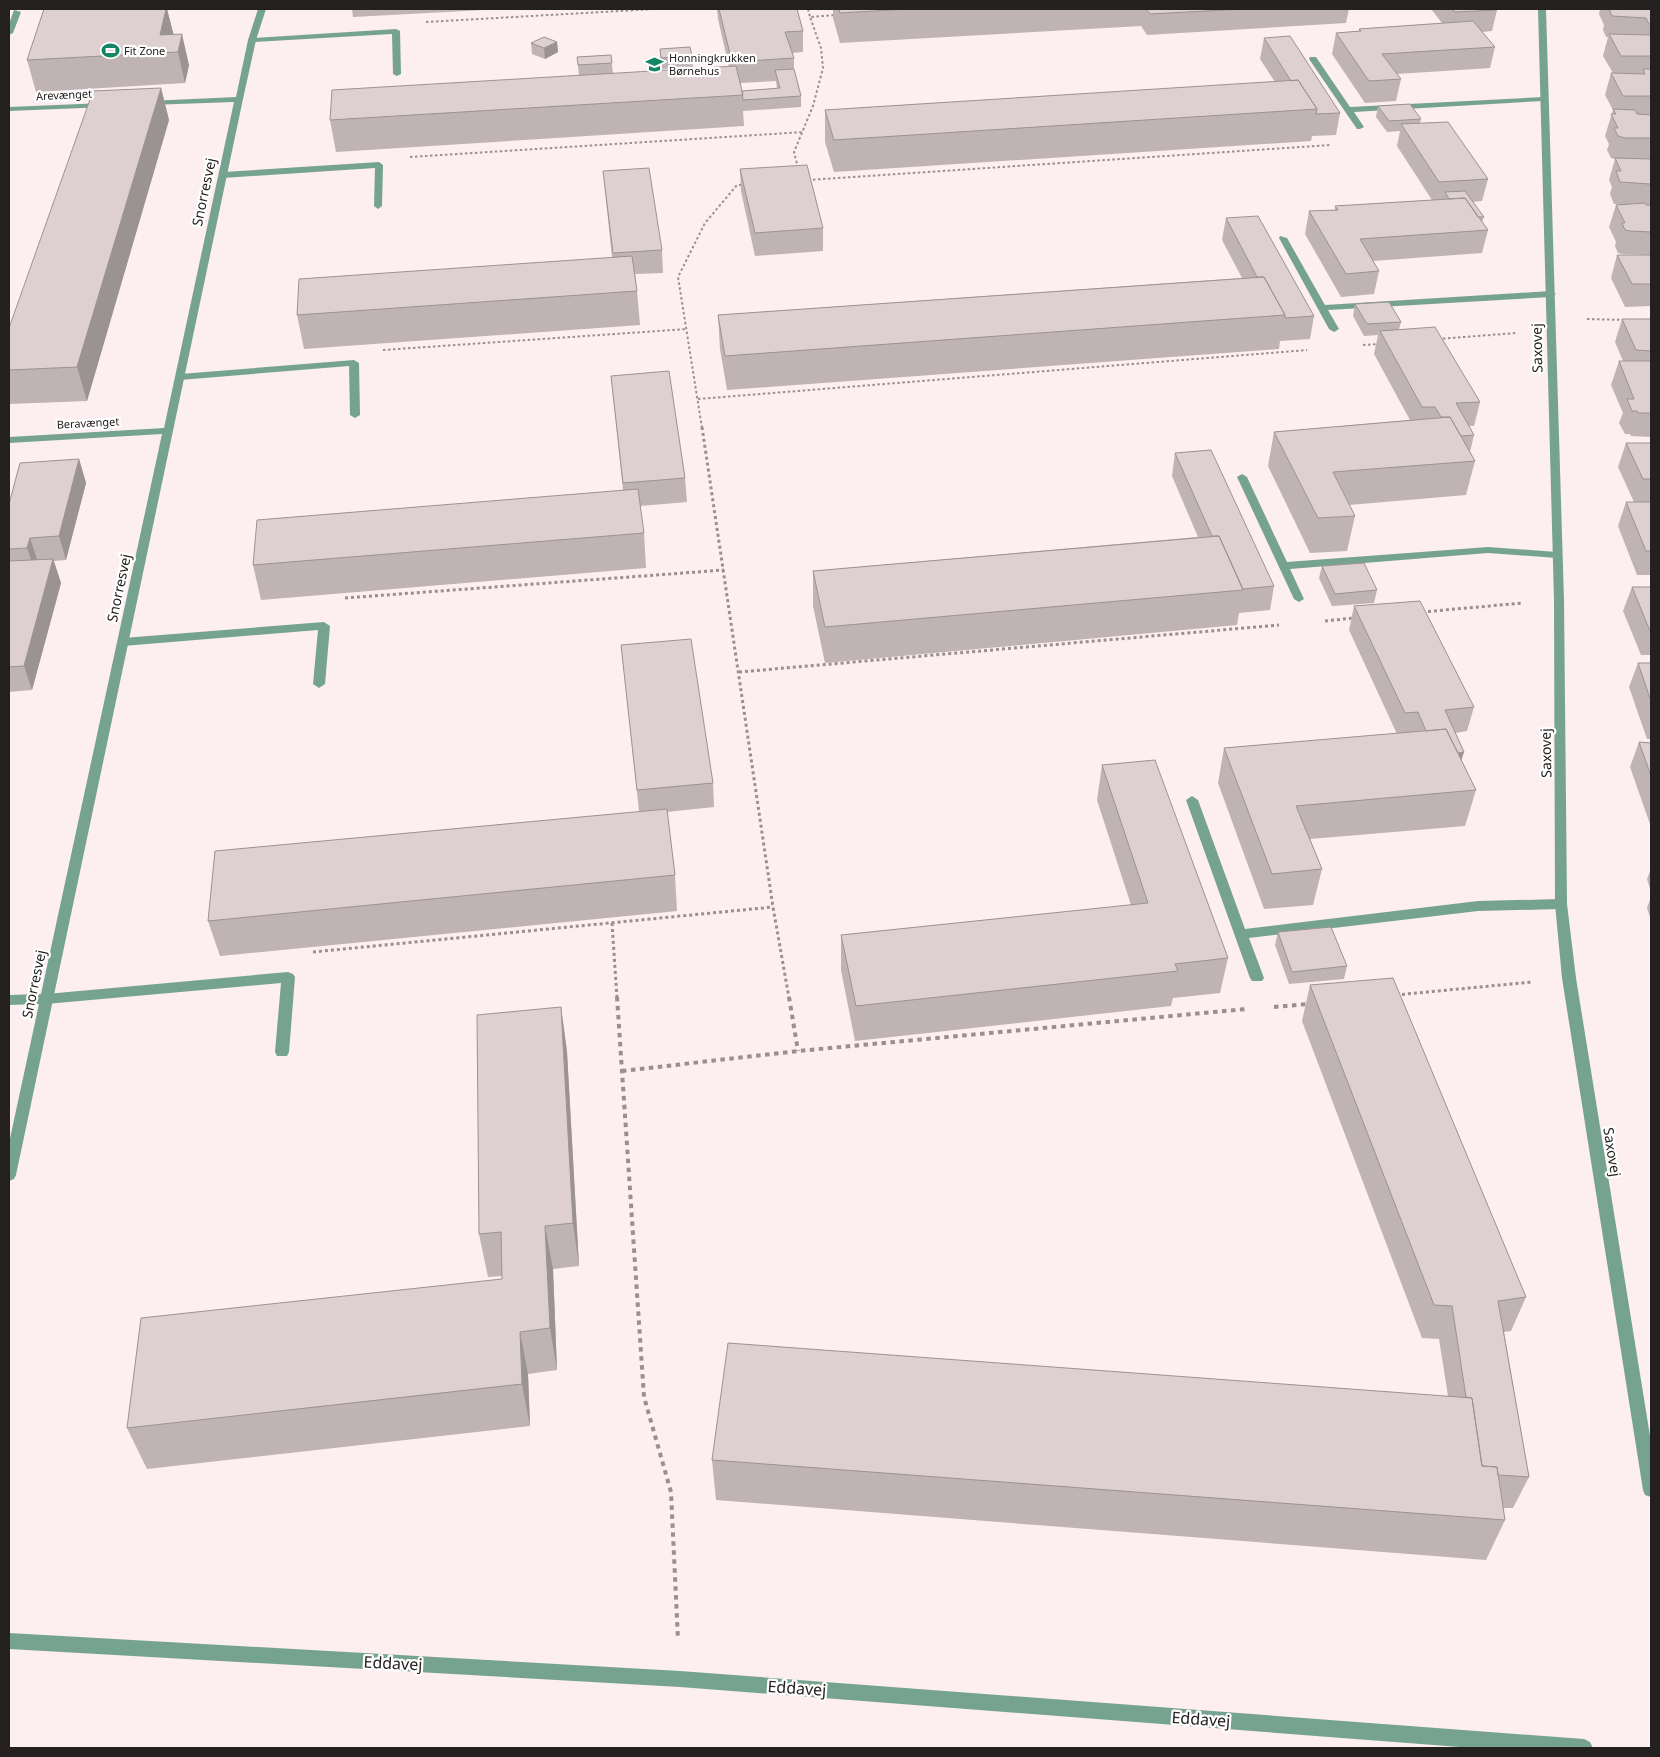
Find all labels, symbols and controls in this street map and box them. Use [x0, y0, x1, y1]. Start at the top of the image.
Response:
sports icon: Fit Zone [100, 41, 120, 61]
place label: Fit Zone [124, 43, 165, 58]
place label: Honningkrukken Børnehus [669, 50, 756, 78]
school or university icon: Honningkrukken Børnehus [645, 54, 665, 74]
street label: Arevænget [36, 86, 92, 103]
street label: Snorresvej [187, 156, 220, 228]
street label: Saxovej [1527, 323, 1546, 373]
street label: Beravænget [56, 413, 120, 432]
street label: Snorresvej [102, 552, 135, 624]
street label: Saxovej [1536, 728, 1555, 778]
street label: Snorresvej [17, 948, 50, 1020]
street label: Saxovej [1599, 1126, 1626, 1178]
street label: Eddavej [363, 1650, 423, 1676]
street label: Eddavej [767, 1675, 827, 1701]
street label: Eddavej [1171, 1706, 1231, 1732]

